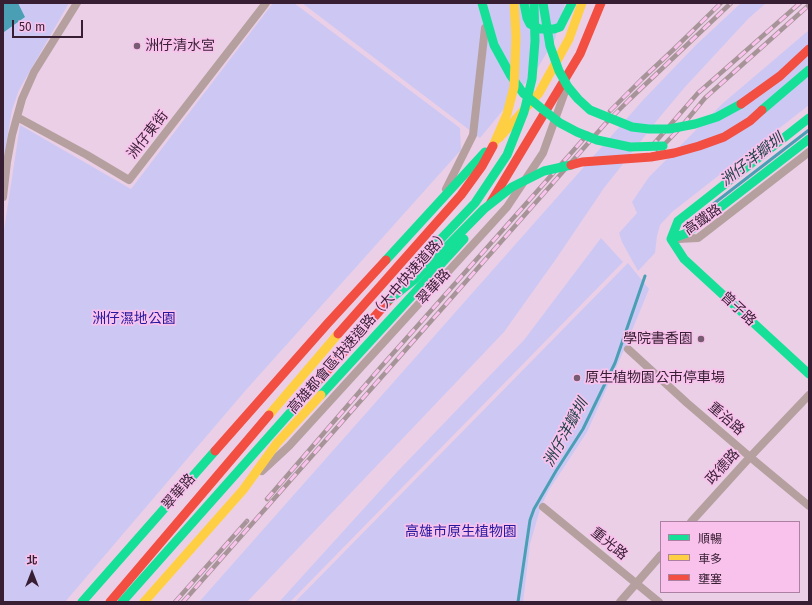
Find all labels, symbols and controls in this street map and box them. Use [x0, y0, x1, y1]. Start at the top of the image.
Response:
scale bar [14, 12, 85, 38]
text: 50 m [19, 20, 45, 34]
place label: 洲仔清水宮 [145, 38, 215, 54]
marker: 洲仔清水宮 [132, 41, 142, 51]
street label: 洲仔東街 [124, 108, 172, 162]
water label: 洲仔洋瓣圳 [717, 130, 787, 190]
street label: 高鐵路 [681, 201, 725, 239]
street label: 高雄都會區快速道路（大中快速道路） [285, 227, 453, 417]
street label: 翠華路 [414, 266, 454, 308]
street label: 曾子路 [717, 289, 759, 329]
park label: 洲仔濕地公園 [92, 311, 176, 327]
place label: 學院書香園 [623, 331, 693, 347]
marker: 學院書香園 [696, 334, 706, 344]
place label: 原生植物園公巿停車場 [585, 370, 725, 386]
marker: 原生植物園公巿停車場 [572, 373, 582, 383]
water label: 洲仔洋瓣圳 [540, 396, 592, 470]
street label: 重治路 [705, 399, 747, 439]
street label: 政德路 [703, 446, 743, 488]
street label: 翠華路 [159, 471, 199, 513]
legend [660, 521, 800, 593]
park label: 高雄市原生植物園 [405, 524, 517, 540]
street label: 重光路 [587, 524, 631, 564]
text: 順暢 [698, 532, 722, 546]
text: 車多 [698, 552, 722, 566]
north arrow [12, 553, 52, 593]
text: 北 [27, 554, 38, 567]
text: 壅塞 [698, 572, 722, 586]

